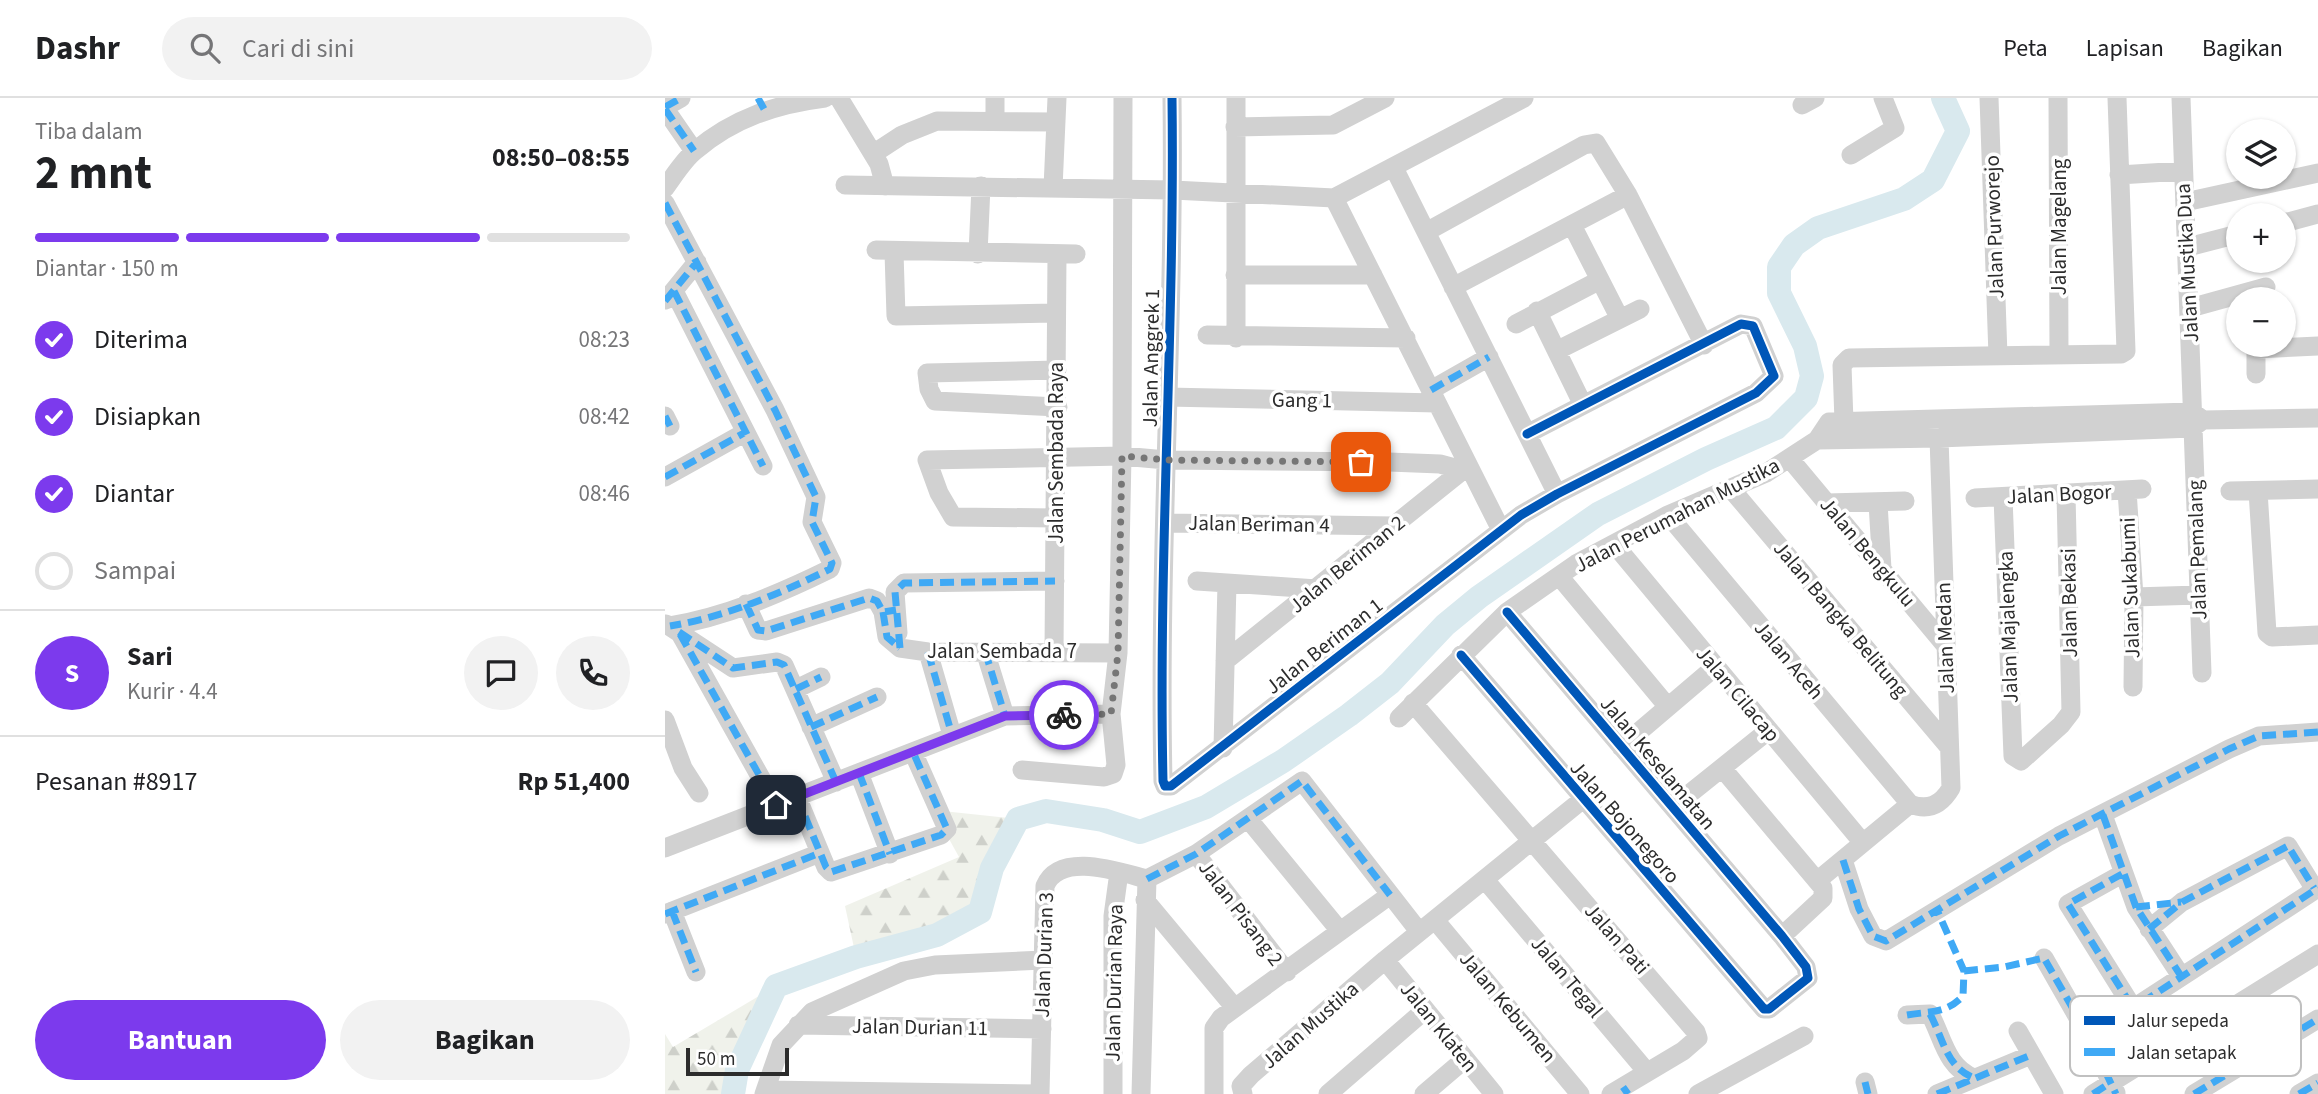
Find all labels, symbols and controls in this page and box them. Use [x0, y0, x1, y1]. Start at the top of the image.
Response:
search box [162, 17, 652, 80]
text: Dashr [35, 25, 120, 72]
icon: search [186, 29, 224, 67]
text: Cari di sini [242, 30, 354, 67]
text: Peta [2003, 31, 2048, 66]
text: Lapisan [2086, 31, 2164, 66]
text: Bagikan [2202, 31, 2283, 66]
text: Tiba dalam [35, 115, 142, 148]
map controls [2226, 119, 2296, 357]
button: layers [2226, 119, 2296, 189]
text: 08:50–08:55 [492, 139, 630, 176]
text: 2 mnt [35, 141, 152, 206]
street label: Jalan Purworejo [1977, 155, 2011, 299]
street label: Jalan Magelang [2044, 158, 2074, 295]
street label: Jalan Mustika Dua [2168, 183, 2206, 343]
button: + [2226, 203, 2296, 273]
text: Diantar · 150 m [35, 252, 179, 285]
button: − [2226, 287, 2296, 357]
street label: Jalan Anggrek 1 [1135, 288, 1167, 428]
icon: check [35, 321, 73, 359]
text: Diterima [94, 321, 188, 358]
text: 08:23 [579, 323, 630, 356]
street label: Jalan Sembada Raya [1041, 362, 1071, 544]
street label: Gang 1 [1272, 384, 1332, 416]
icon: check [35, 398, 73, 436]
text: Disiapkan [94, 398, 201, 435]
text: 08:42 [579, 400, 630, 433]
pin [1331, 432, 1391, 492]
icon: bag [1342, 443, 1380, 481]
street label: Jalan Perumahan Mustika [1569, 450, 1785, 580]
icon: check [35, 475, 73, 513]
text: Diantar [94, 475, 174, 512]
street label: Jalan Bogor [2006, 476, 2113, 512]
text: 08:46 [579, 477, 630, 510]
street label: Jalan Pemalang [2180, 479, 2214, 621]
street label: Jalan Bengkulu [1813, 490, 1923, 614]
street label: Jalan Beriman 4 [1188, 508, 1330, 540]
street label: Jalan Beriman 2 [1283, 508, 1411, 620]
street label: Jalan Sukabumi [2113, 517, 2147, 659]
street label: Jalan Bangka Belitung [1766, 534, 1916, 704]
street label: Jalan Bekasi [2053, 548, 2085, 658]
street label: Jalan Majalengka [1990, 550, 2026, 704]
text: Sampai [94, 552, 176, 589]
street label: Jalan Medan [1928, 582, 1962, 694]
street label: Jalan Beriman 1 [1259, 591, 1389, 701]
street label: Jalan Aceh [1747, 614, 1831, 706]
button: chat [464, 636, 538, 710]
button: phone [556, 636, 630, 710]
street label: Jalan Sembada 7 [927, 636, 1077, 666]
text: Sari [127, 638, 173, 675]
street label: Jalan Cilacap [1689, 640, 1787, 748]
text: S [65, 655, 79, 692]
text: Kurir · 4.4 [127, 675, 218, 708]
courier [1029, 680, 1099, 750]
street label: Jalan Keselamatan [1593, 690, 1723, 836]
icon: bike [1045, 696, 1083, 734]
street label: Jalan Bojonegoro [1563, 754, 1687, 890]
text: Pesanan #8917 [35, 763, 197, 800]
text: Rp 51,400 [518, 763, 630, 800]
pin [746, 775, 806, 835]
icon: home [757, 786, 795, 824]
street label: Jalan Pisang 2 [1191, 854, 1291, 972]
street label: Jalan Durian 3 [1027, 892, 1061, 1018]
street label: Jalan Pati [1578, 897, 1656, 981]
street label: Jalan Durian Raya [1098, 904, 1130, 1062]
street label: Jalan Tegal [1524, 930, 1610, 1024]
street label: Jalan Kebumen [1452, 945, 1564, 1069]
street label: Jalan Mustika [1255, 974, 1365, 1076]
street label: Jalan Klaten [1393, 975, 1485, 1079]
legend [2070, 996, 2301, 1076]
button: Bantuan [35, 1000, 326, 1080]
button: Bagikan [340, 1000, 630, 1080]
text: Jalur sepeda [2127, 1008, 2229, 1035]
street label: Jalan Durian 11 [852, 1011, 988, 1043]
text: Jalan setapak [2127, 1040, 2237, 1067]
scale bar [686, 1045, 789, 1077]
text: 50 m [697, 1046, 735, 1073]

